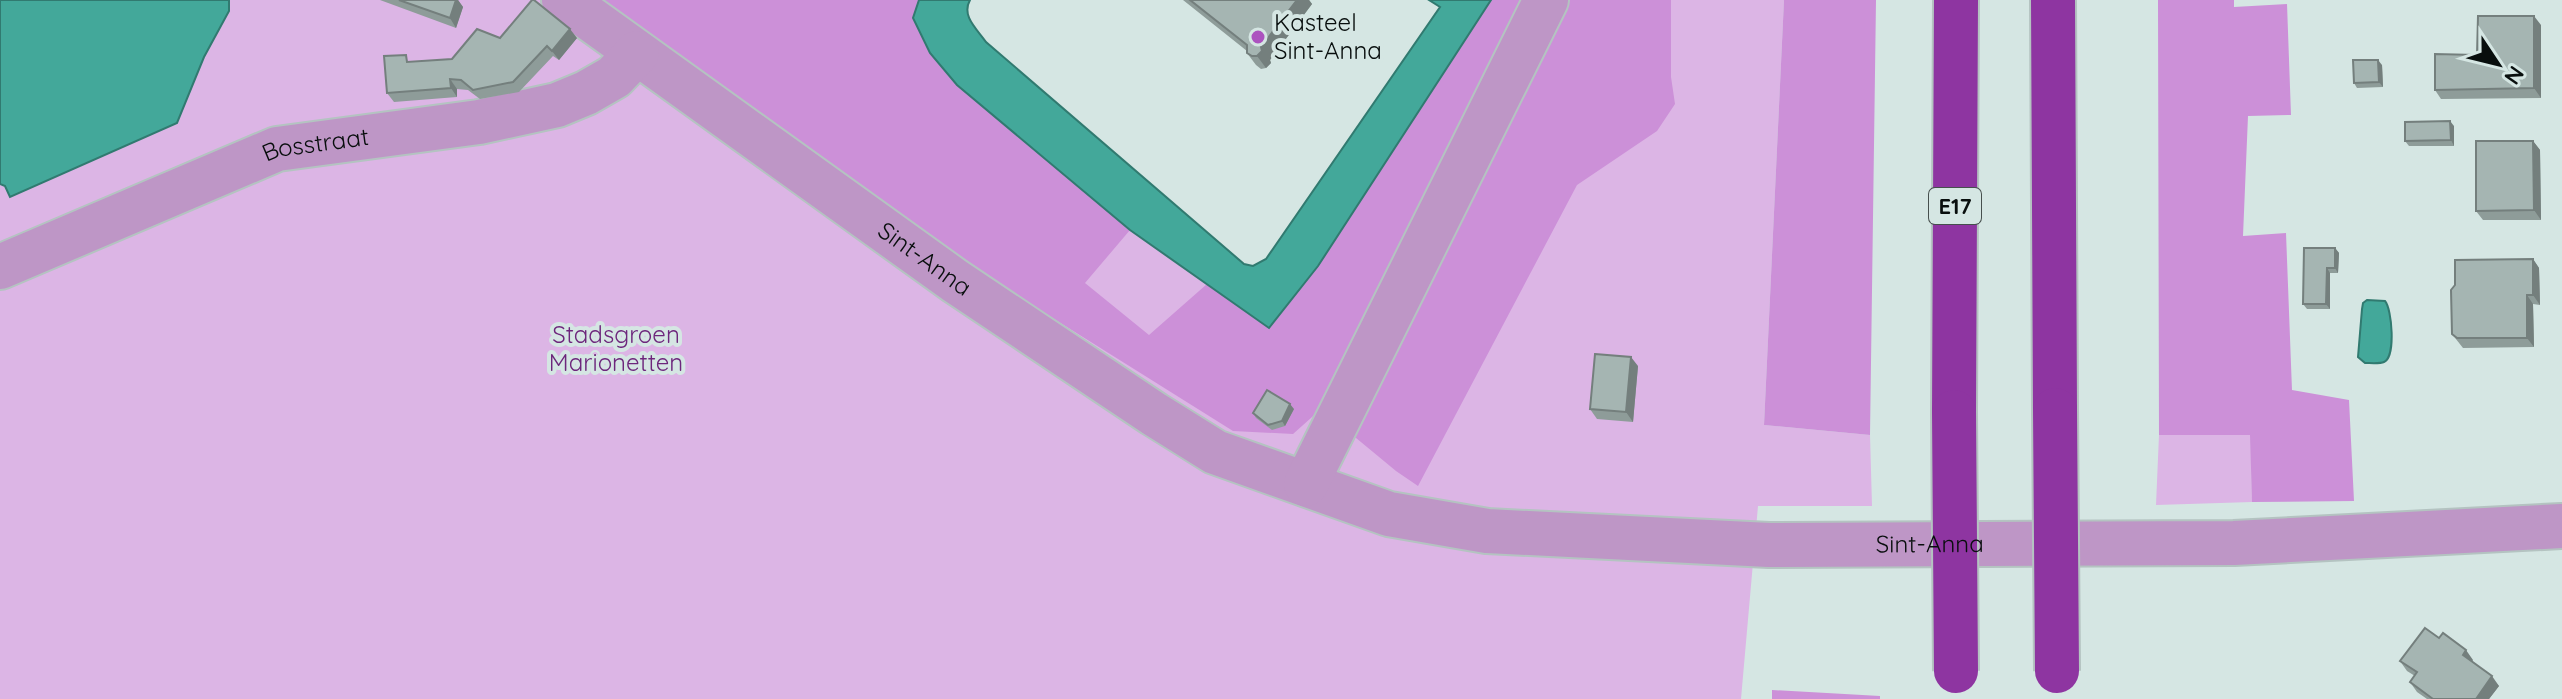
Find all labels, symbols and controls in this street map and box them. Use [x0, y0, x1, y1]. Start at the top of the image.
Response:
place label: Kasteel Sint-Anna [1274, 7, 1382, 65]
north arrow [2458, 24, 2538, 104]
marker: Kasteel Sint-Anna [1249, 28, 1267, 46]
text: N [2498, 61, 2530, 90]
street label: Bosstraat [257, 121, 371, 168]
road number: E17 [1929, 188, 1981, 224]
street label: Sint-Anna [873, 215, 978, 302]
park label: Stadsgroen Marionetten [549, 319, 683, 377]
street label: Sint-Anna [1876, 528, 1984, 559]

